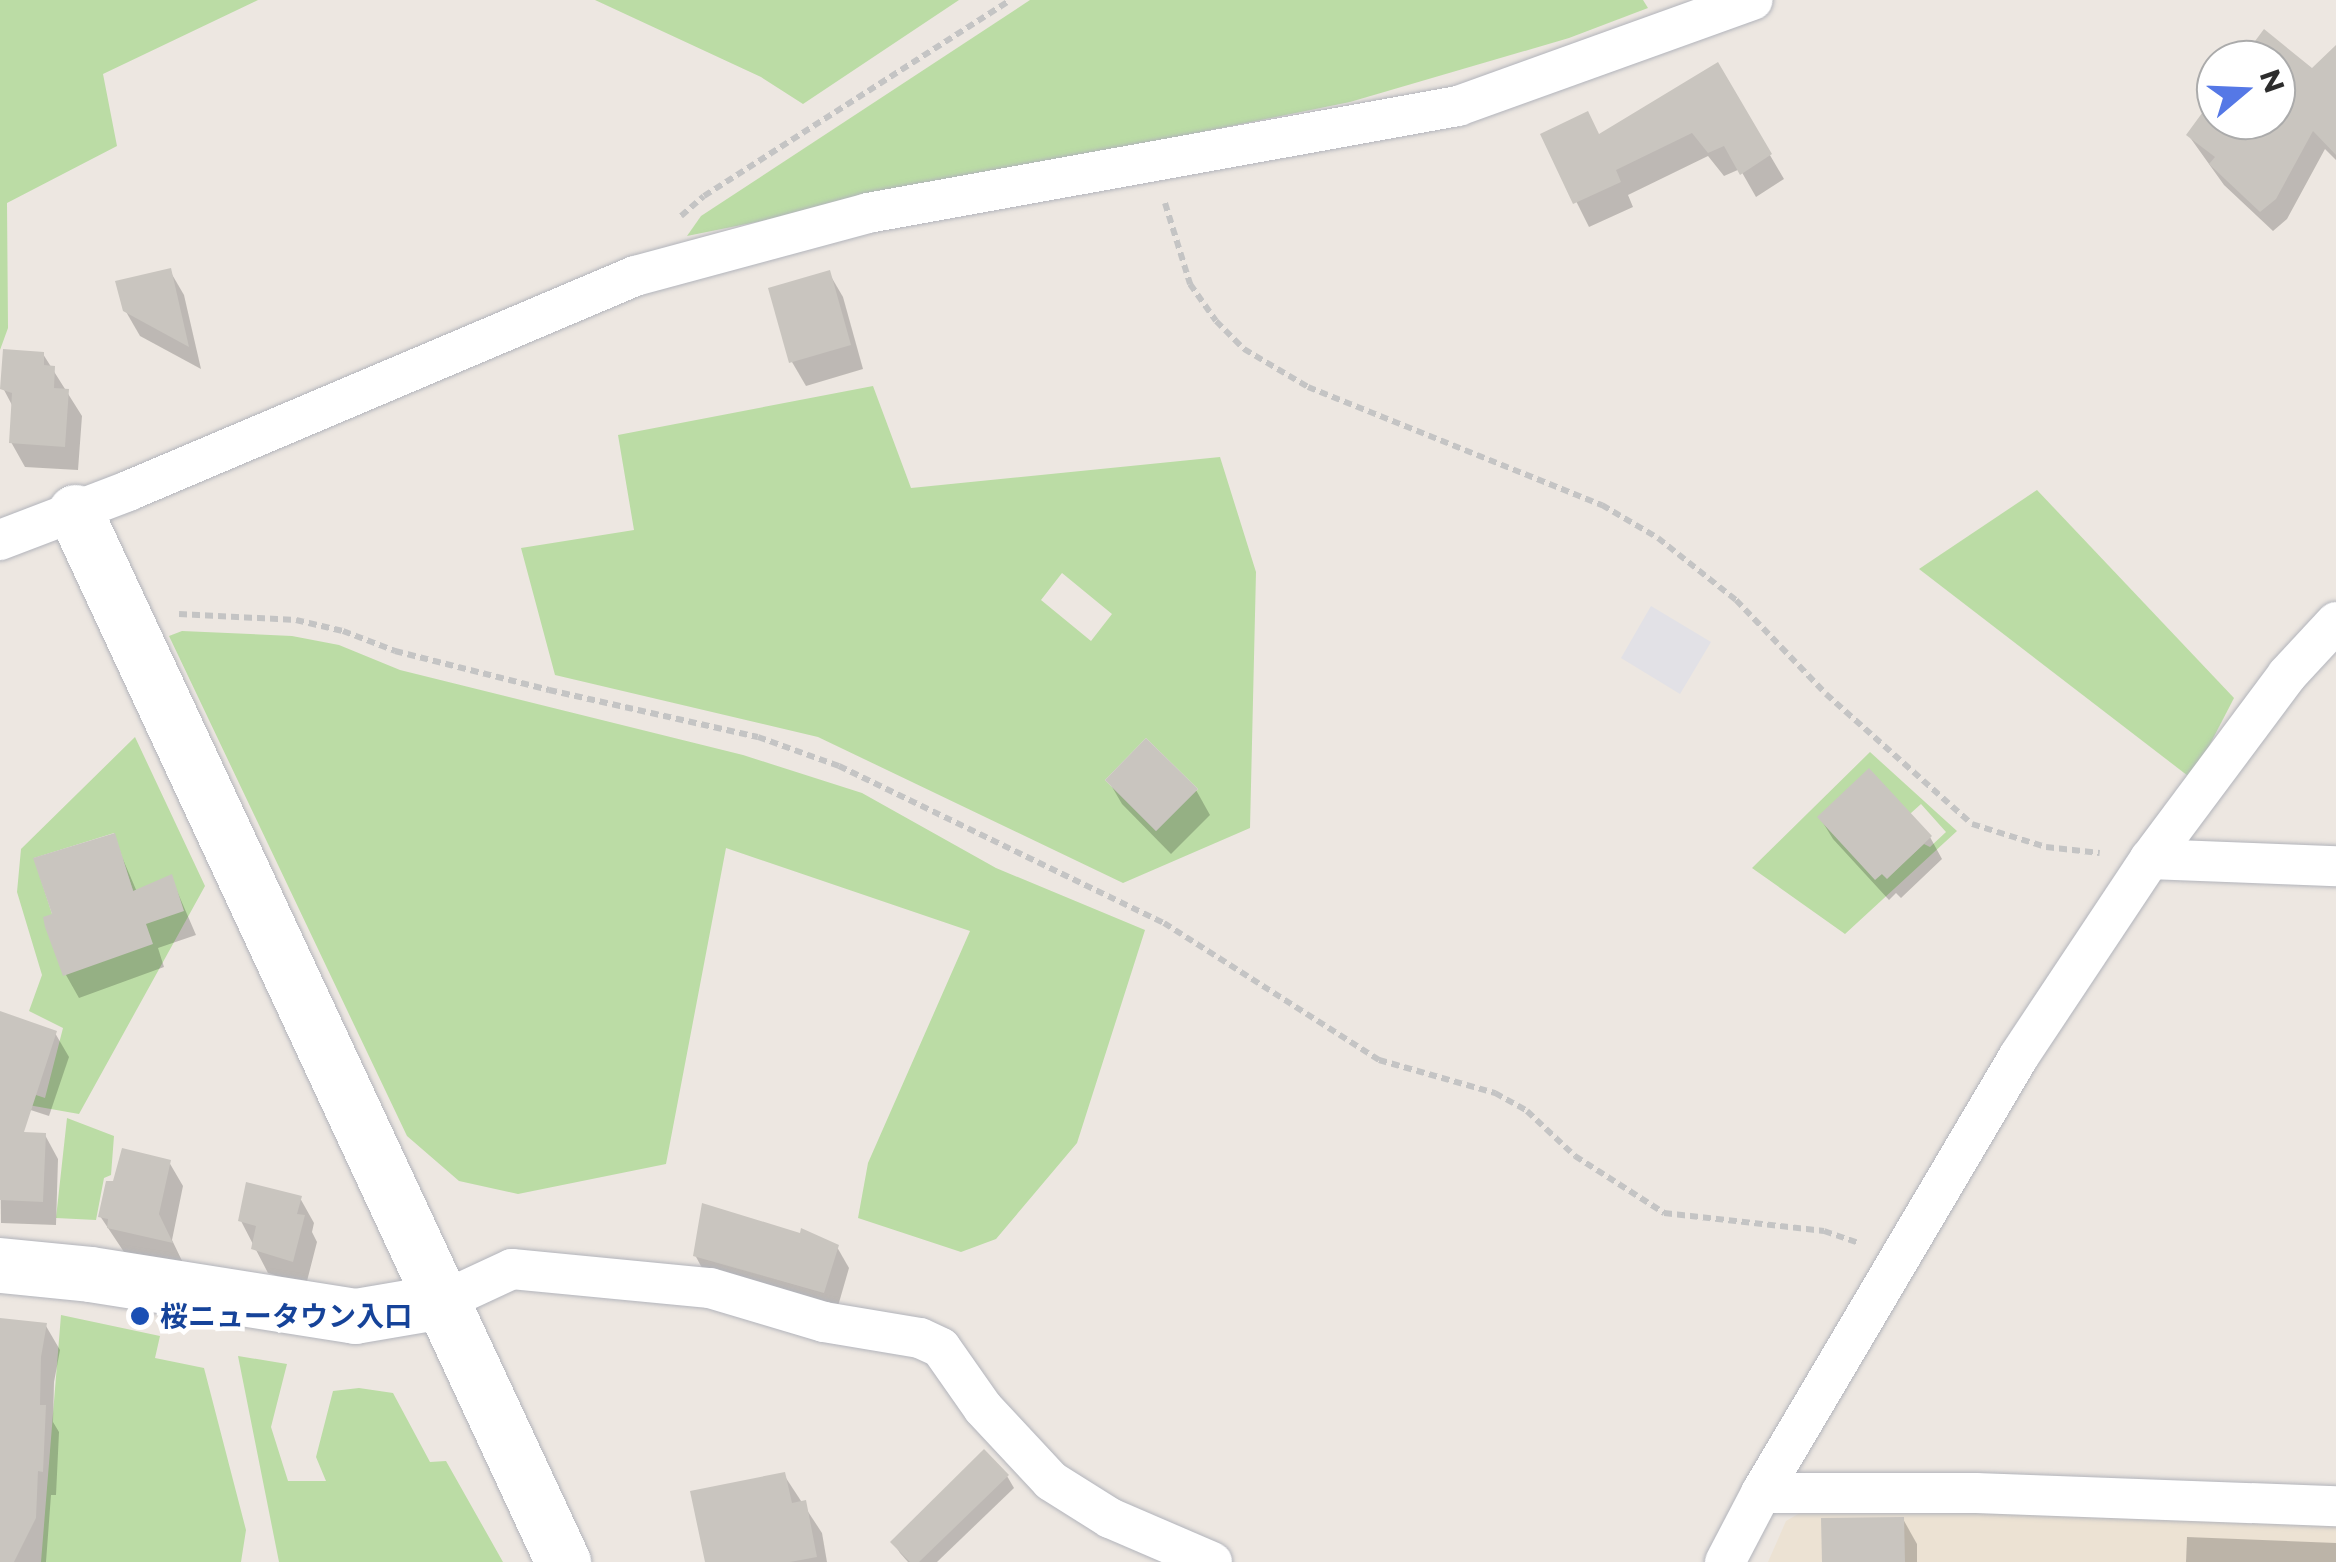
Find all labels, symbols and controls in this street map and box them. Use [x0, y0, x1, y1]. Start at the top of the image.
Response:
north arrow [2196, 40, 2296, 140]
text: N [2253, 65, 2292, 97]
place label: 桜ニュータウン入口 [160, 1299, 412, 1333]
marker: 桜ニュータウン入口 [129, 1305, 151, 1327]

